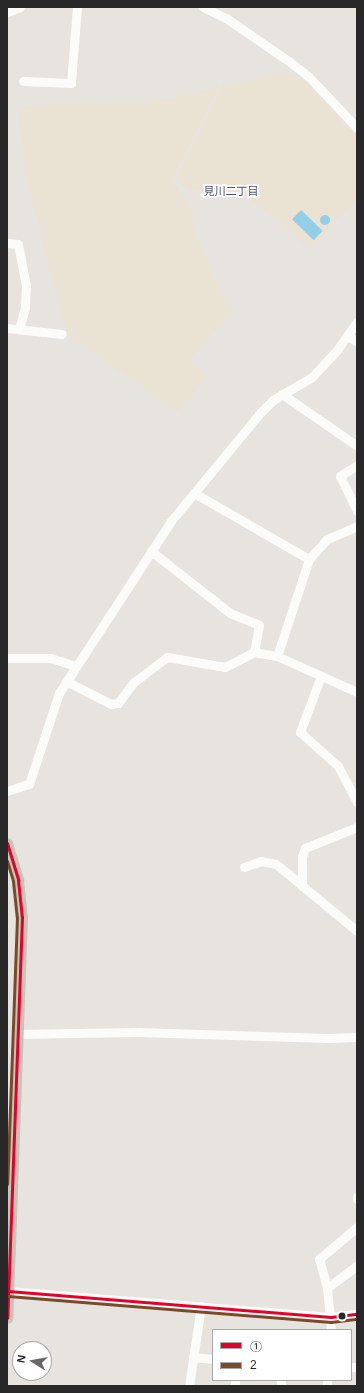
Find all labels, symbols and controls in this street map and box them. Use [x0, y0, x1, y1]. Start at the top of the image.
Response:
district label: 見川二丁目 [204, 184, 258, 198]
unlabelled marker [337, 1311, 347, 1321]
legend [212, 1329, 352, 1381]
text: ① [250, 1340, 262, 1354]
north arrow [12, 1341, 52, 1381]
text: N [15, 1354, 28, 1364]
text: 2 [250, 1358, 257, 1372]

